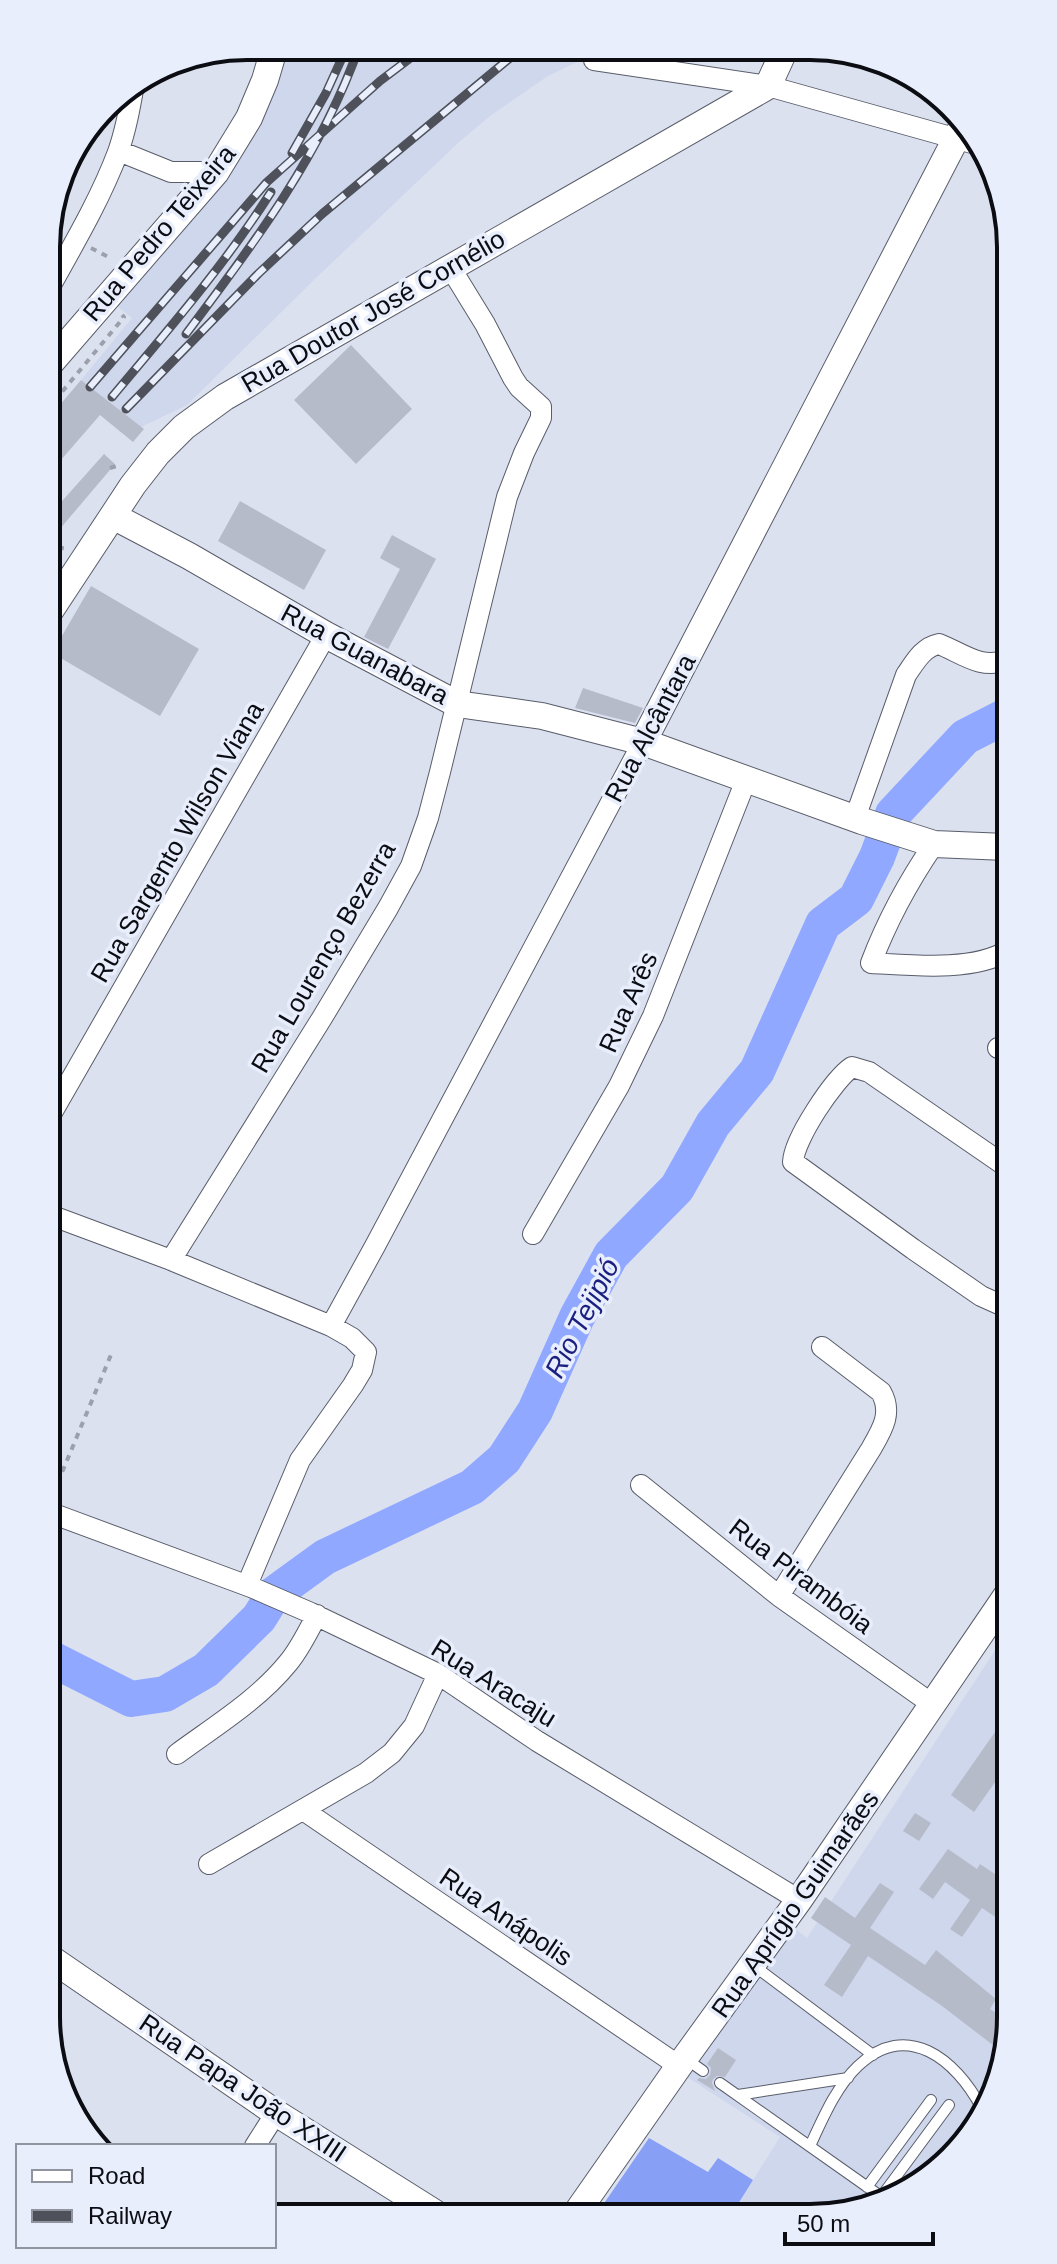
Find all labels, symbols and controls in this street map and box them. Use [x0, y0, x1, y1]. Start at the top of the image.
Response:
street label: Rua Pedro Teixeira [77, 138, 242, 327]
street label: Rua Doutor José Cornélio [236, 223, 510, 399]
street label: Rua Guanabara [276, 597, 454, 711]
street label: Rua Alcântara [598, 648, 702, 807]
street label: Rua Sargento Wilson Viana [84, 696, 270, 988]
street label: Rua Lourenço Bezerra [245, 836, 402, 1078]
street label: Rua Arês [593, 947, 663, 1057]
water label: Rio Tejipió [539, 1253, 625, 1383]
street label: Rua Pirambóia [723, 1512, 879, 1640]
street label: Rua Aracaju [426, 1633, 562, 1733]
street label: Rua Aprígio Guimarães [705, 1785, 885, 2023]
street label: Rua Anápolis [434, 1862, 578, 1972]
street label: Rua Papa João XXIII [134, 2008, 352, 2168]
legend [16, 2144, 276, 2248]
text: Road [88, 2162, 145, 2189]
scale bar [785, 2196, 933, 2246]
text: Railway [88, 2202, 172, 2229]
text: 50 m [797, 2210, 850, 2237]

